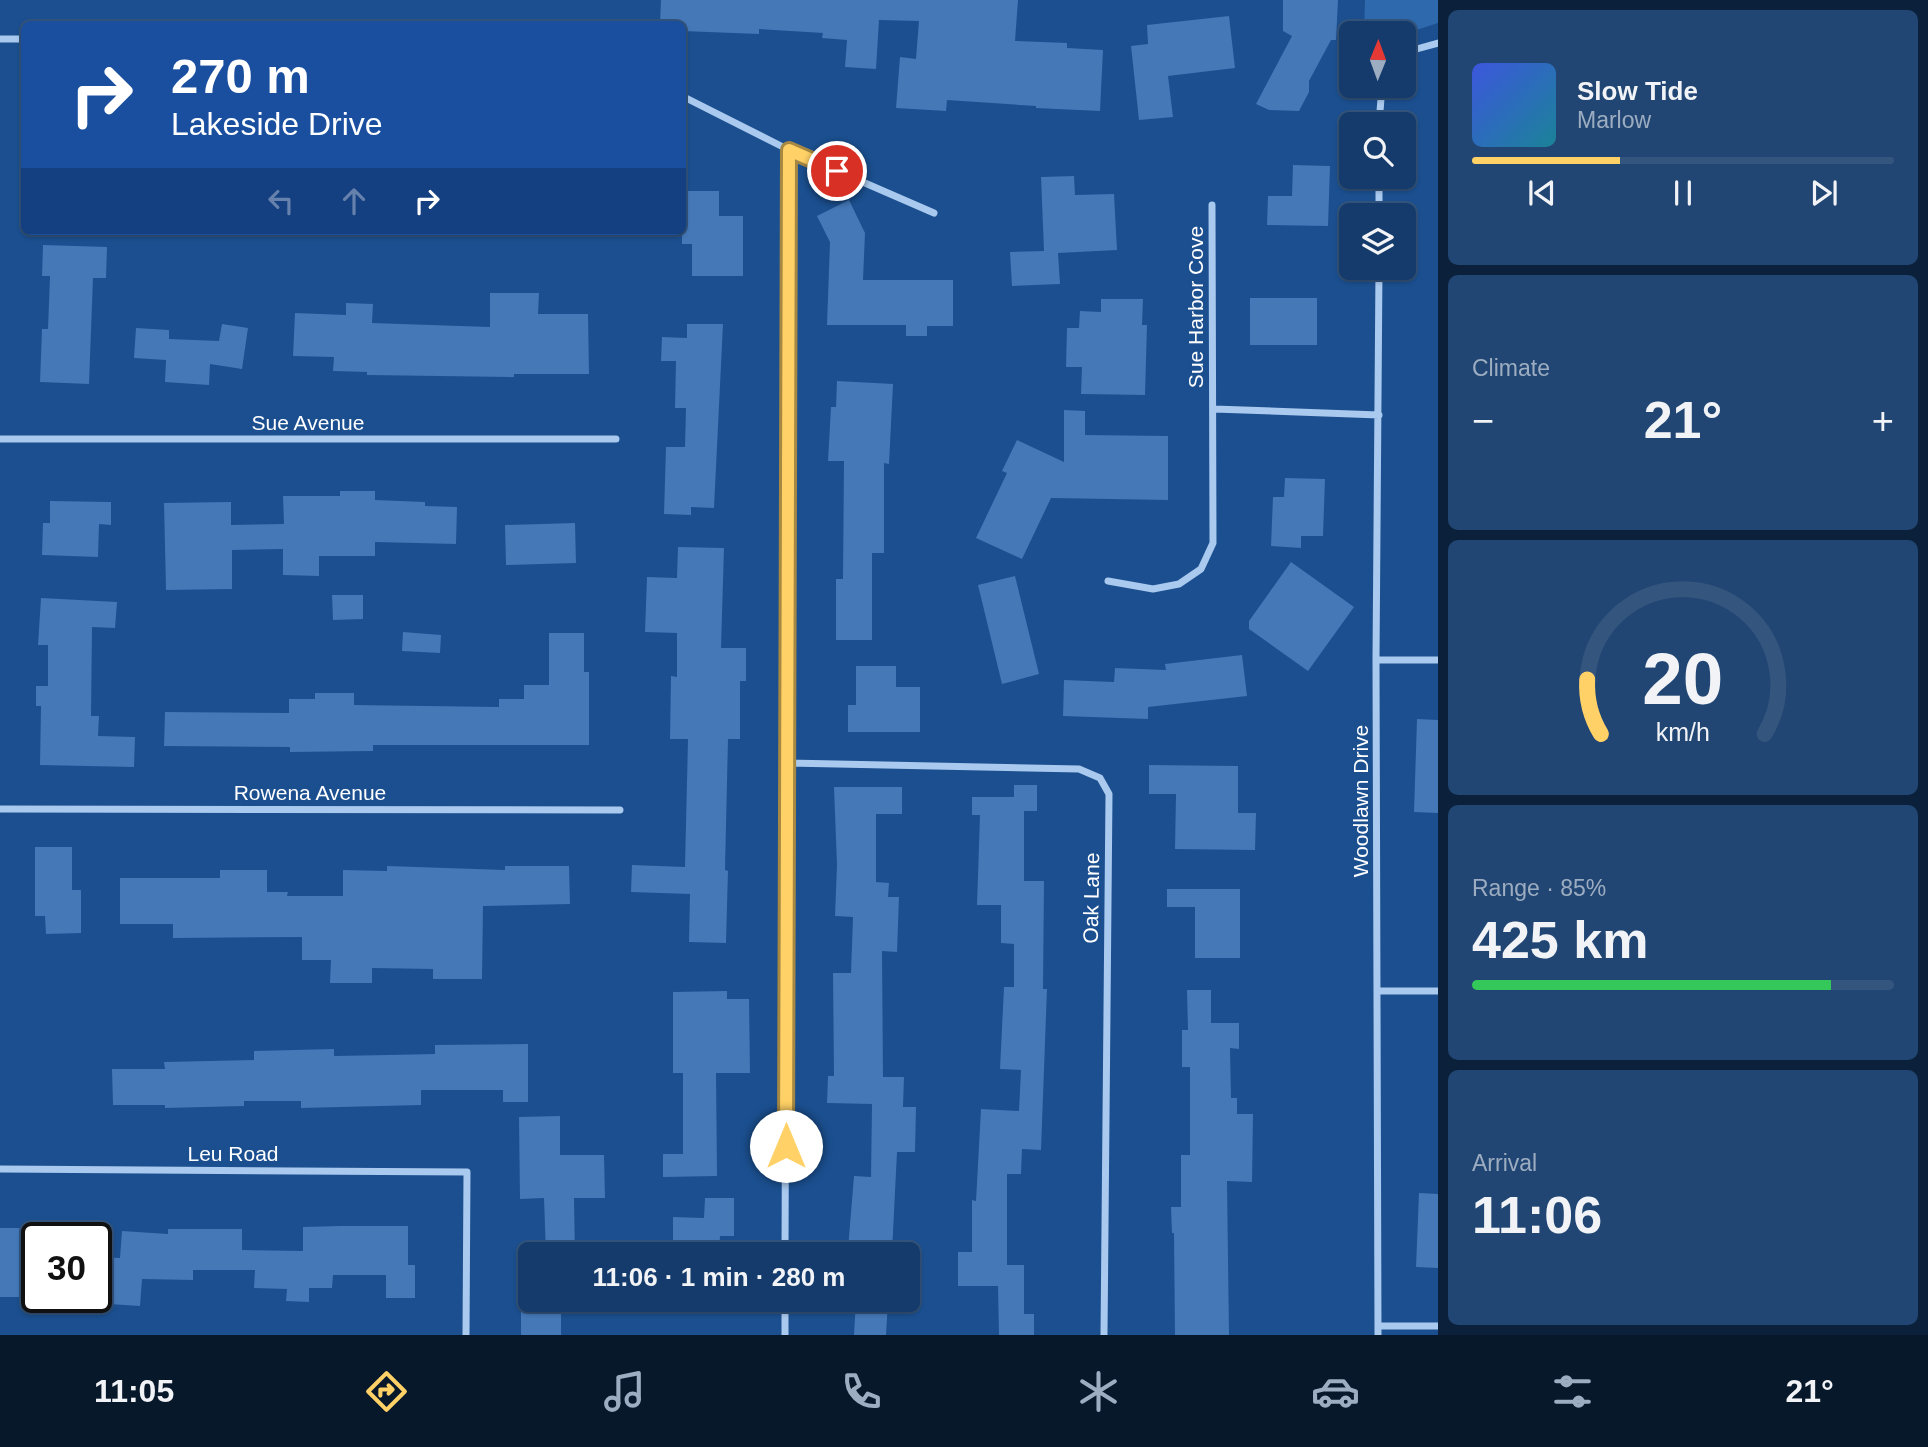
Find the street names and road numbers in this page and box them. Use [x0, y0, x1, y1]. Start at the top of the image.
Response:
street label: Sue Harbor Cove [1184, 226, 1207, 388]
street label: Sue Avenue [252, 411, 364, 434]
street label: Woodlawn Drive [1349, 725, 1372, 877]
street label: Rowena Avenue [234, 781, 386, 804]
street label: Oak Lane [1079, 852, 1103, 944]
street label: Leu Road [187, 1142, 279, 1165]

